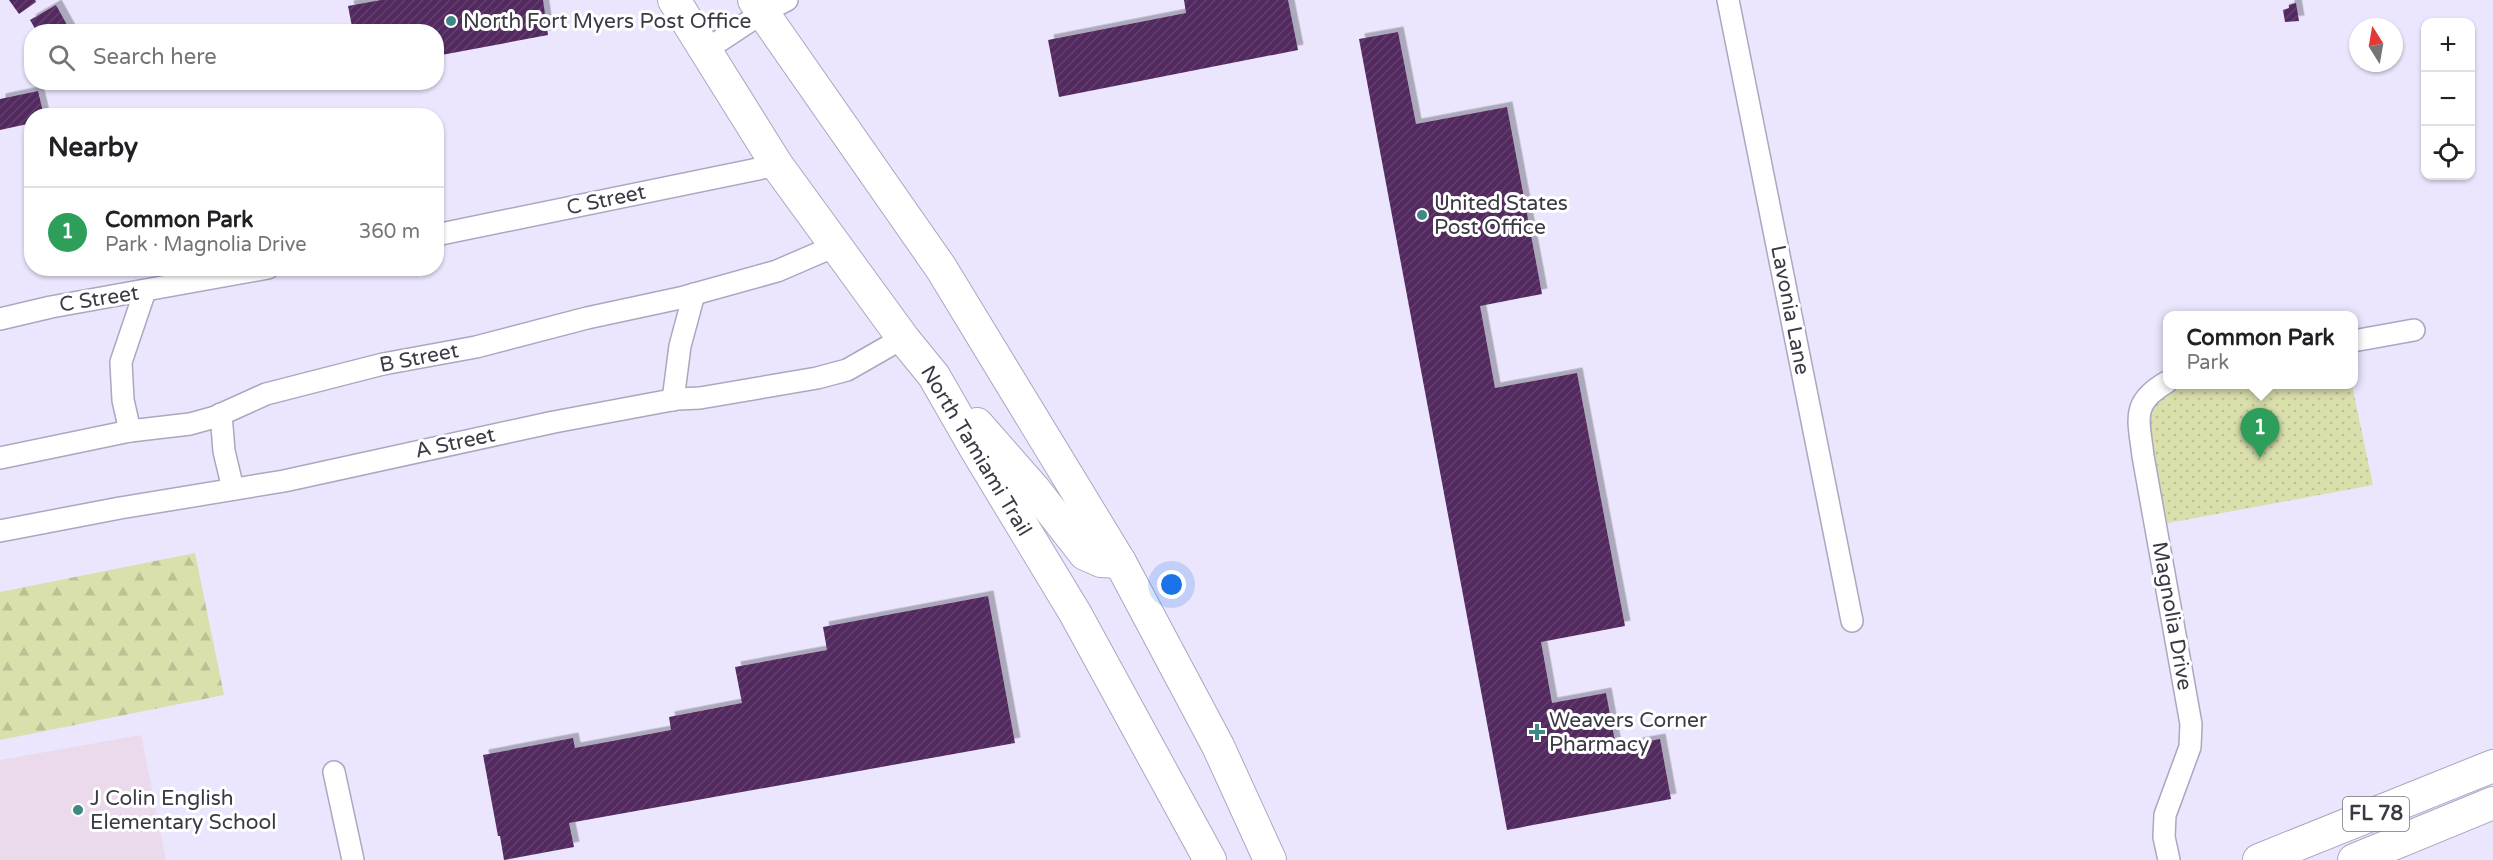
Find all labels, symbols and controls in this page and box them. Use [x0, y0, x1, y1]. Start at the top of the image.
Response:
place label: North Fort Myers Post Office [463, 9, 751, 34]
marker: North Fort Myers Post Office [444, 14, 458, 28]
north arrow [2349, 18, 2403, 72]
map controls [2421, 18, 2475, 180]
button: + [2421, 18, 2475, 72]
search box [24, 24, 444, 90]
icon: search [45, 41, 78, 74]
text: Search here [93, 44, 217, 70]
button: − [2421, 72, 2475, 126]
button: locate [2421, 126, 2475, 180]
text: Nearby [48, 132, 138, 163]
street label: C Street [564, 179, 648, 221]
place label: United States Post Office [1434, 191, 1568, 240]
text: Common Park [105, 207, 253, 233]
marker: United States Post Office [1415, 208, 1429, 222]
text: 1 [61, 220, 74, 244]
text: 360 m [359, 220, 420, 244]
text: Park · Magnolia Drive [105, 233, 307, 257]
street label: Lavonia Lane [1765, 243, 1815, 377]
street label: C Street [57, 280, 141, 318]
popup [2163, 311, 2358, 389]
text: Common Park [2186, 325, 2335, 351]
street label: B Street [377, 338, 461, 378]
text: Park [2186, 351, 2229, 375]
street label: North Tamiami Trail [915, 361, 1037, 541]
pin: 1 [2240, 408, 2280, 458]
street label: A Street [413, 422, 497, 464]
street label: Magnolia Drive [2147, 540, 2197, 692]
your location [1157, 570, 1186, 599]
place label: Weavers Corner Pharmacy [1549, 708, 1707, 757]
marker: Weavers Corner Pharmacy [1530, 725, 1544, 739]
place label: J Colin English Elementary School [90, 786, 277, 835]
road number: FL 78 [2343, 797, 2409, 831]
marker: J Colin English Elementary School [71, 803, 85, 817]

